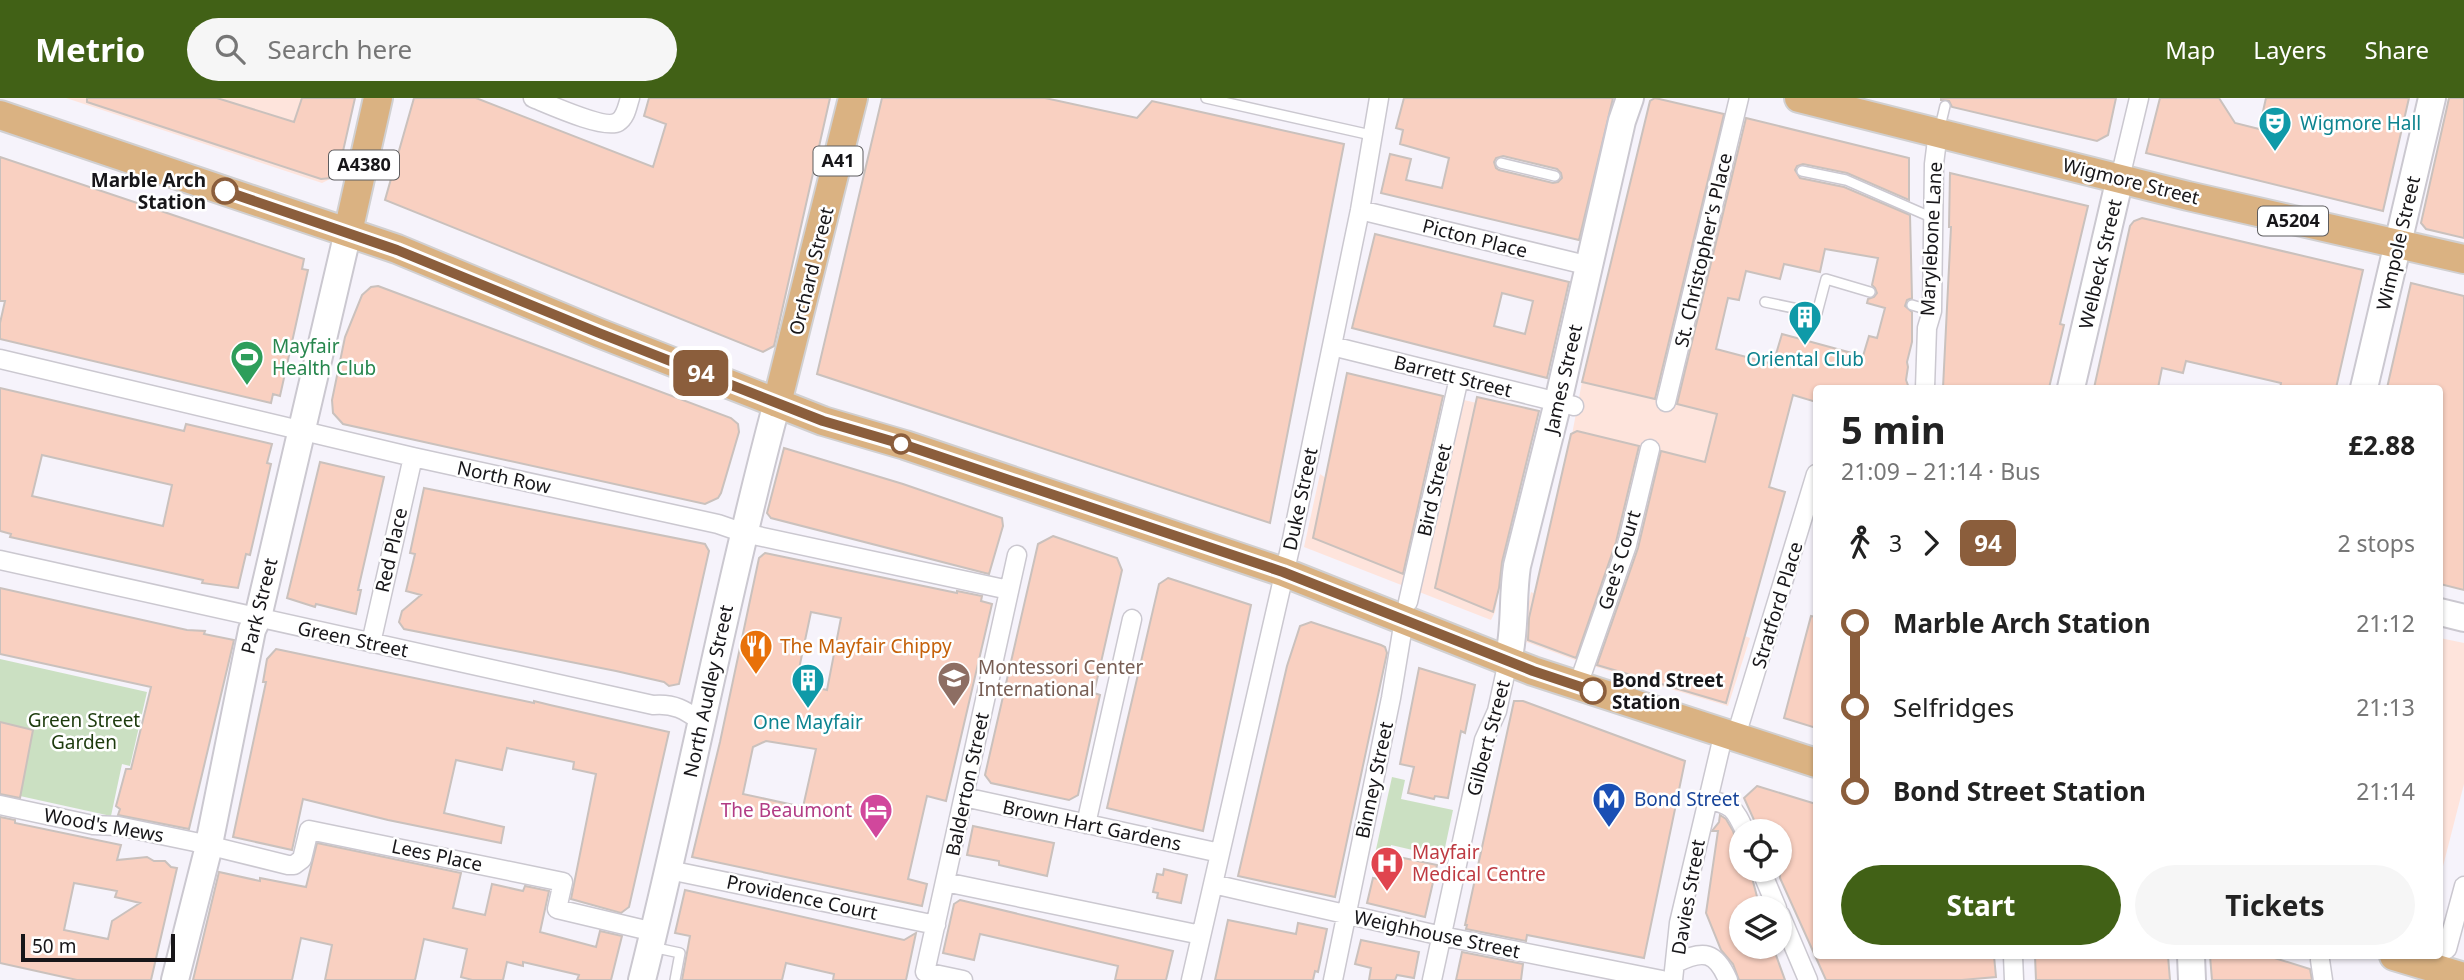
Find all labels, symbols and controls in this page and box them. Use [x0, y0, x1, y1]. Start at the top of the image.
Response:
search box [187, 18, 677, 81]
text: Metrio [35, 27, 145, 72]
icon: search [211, 30, 249, 68]
text: Search here [267, 31, 412, 67]
text: Map [2165, 33, 2215, 66]
text: Layers [2253, 33, 2327, 66]
text: Share [2365, 33, 2429, 66]
theatre icon: Wigmore Hall [2256, 104, 2294, 153]
place label: Wigmore Hall [2300, 110, 2421, 136]
road number: A41 [814, 146, 862, 176]
road number: A4380 [329, 150, 399, 180]
street label: St. Christopher's Place [1668, 150, 1738, 350]
street label: Wigmore Street [2060, 151, 2202, 211]
street label: Marylebone Lane [1914, 161, 1948, 317]
place label: Marble Arch Station [91, 167, 206, 215]
street label: Wimpole Street [2370, 173, 2426, 313]
marker: Marble Arch Station [212, 178, 238, 204]
street label: Welbeck Street [2072, 196, 2128, 332]
street label: Orchard Street [783, 204, 839, 338]
road number: A5204 [2258, 207, 2328, 236]
street label: Picton Place [1420, 212, 1530, 264]
building icon: Oriental Club [1786, 298, 1824, 347]
street label: James Street [1537, 322, 1588, 438]
place label: Mayfair Health Club [272, 333, 376, 381]
sports icon: Mayfair Health Club [228, 338, 266, 387]
place label: Oriental Club [1746, 346, 1864, 372]
street label: Barrett Street [1391, 349, 1515, 403]
line badge: 94 [670, 350, 732, 396]
text: 94 [687, 356, 715, 389]
text: 5 min [1841, 403, 1946, 455]
text: £2.88 [2348, 427, 2415, 463]
unlabelled marker [891, 434, 911, 454]
street label: Bird Street [1411, 441, 1457, 539]
street label: Duke Street [1276, 445, 1324, 553]
street label: North Row [455, 454, 553, 500]
text: 21:09 – 21:14 · Bus [1841, 455, 2040, 487]
street label: Red Place [369, 505, 413, 595]
street label: Gee's Court [1592, 507, 1646, 613]
icon: walk [1841, 524, 1879, 562]
icon: forward [1912, 524, 1950, 562]
text: 94 [1974, 526, 2002, 559]
text: 3 [1889, 527, 1902, 559]
text: 2 stops [2337, 527, 2415, 559]
street label: Stratford Place [1745, 538, 1809, 672]
street label: Park Street [235, 555, 284, 657]
street label: North Audley Street [677, 602, 739, 780]
text: Marble Arch Station [1893, 605, 2151, 641]
text: 21:12 [2356, 607, 2415, 639]
street label: Green Street [295, 615, 411, 663]
restaurant icon: The Mayfair Chippy [737, 627, 775, 676]
place label: The Mayfair Chippy [780, 633, 952, 659]
place label: Montessori Center International [978, 654, 1143, 702]
school or university icon: Montessori Center International [935, 659, 973, 708]
building icon: One Mayfair [789, 661, 827, 710]
place label: Bond Street Station [1612, 667, 1724, 715]
street label: Gilbert Street [1460, 677, 1516, 799]
marker: Bond Street Station [1580, 678, 1606, 704]
text: Selfridges [1893, 689, 2014, 725]
text: 21:13 [2356, 691, 2415, 723]
park label: Green Street Garden [28, 707, 140, 755]
place label: One Mayfair [753, 709, 863, 735]
street label: Balderton Street [939, 710, 995, 858]
street label: Binney Street [1349, 719, 1399, 841]
text: Bond Street Station [1893, 773, 2146, 809]
text: 21:14 [2356, 775, 2415, 807]
metro station icon: Bond Street [1590, 780, 1628, 829]
place label: Bond Street [1634, 786, 1739, 812]
hotel icon: The Beaumont [857, 791, 895, 840]
street label: Brown Hart Gardens [1000, 793, 1184, 857]
place label: The Beaumont [721, 797, 852, 823]
street label: Wood's Mews [42, 802, 166, 848]
map controls [1729, 819, 1792, 959]
button: locate [1729, 819, 1792, 882]
street label: Lees Place [389, 833, 485, 877]
street label: Davies Street [1665, 837, 1711, 957]
place label: Mayfair Medical Centre [1412, 839, 1546, 887]
hospital icon: Mayfair Medical Centre [1368, 844, 1406, 893]
button: Start [1841, 865, 2121, 945]
button: Tickets [2135, 865, 2415, 945]
street label: Providence Court [724, 868, 880, 926]
button: layers [1729, 896, 1792, 959]
street label: Weighhouse Street [1352, 904, 1523, 964]
scale bar [21, 931, 175, 963]
text: 50 m [32, 933, 76, 959]

